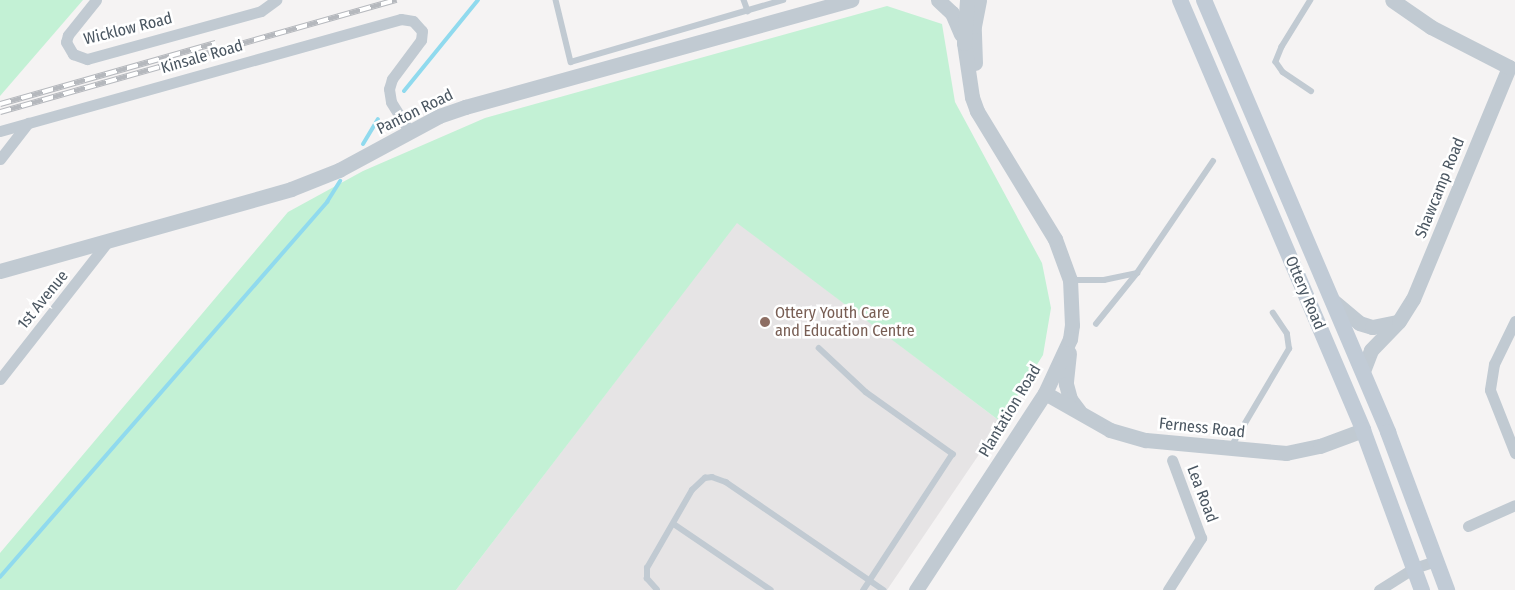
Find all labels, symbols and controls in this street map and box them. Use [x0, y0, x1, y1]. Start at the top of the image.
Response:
street label: Wicklow Road [82, 9, 174, 49]
street label: Kinsale Road [159, 36, 245, 78]
street label: Panton Road [374, 85, 456, 139]
street label: Shawcamp Road [1411, 135, 1469, 241]
street label: Ottery Road [1281, 253, 1329, 333]
street label: 1st Avenue [13, 267, 73, 333]
place label: Ottery Youth Care and Education Centre [775, 303, 915, 341]
marker: Ottery Youth Care and Education Centre [759, 316, 771, 328]
street label: Plantation Road [975, 361, 1045, 461]
street label: Ferness Road [1158, 414, 1246, 442]
street label: Lea Road [1182, 463, 1222, 525]

